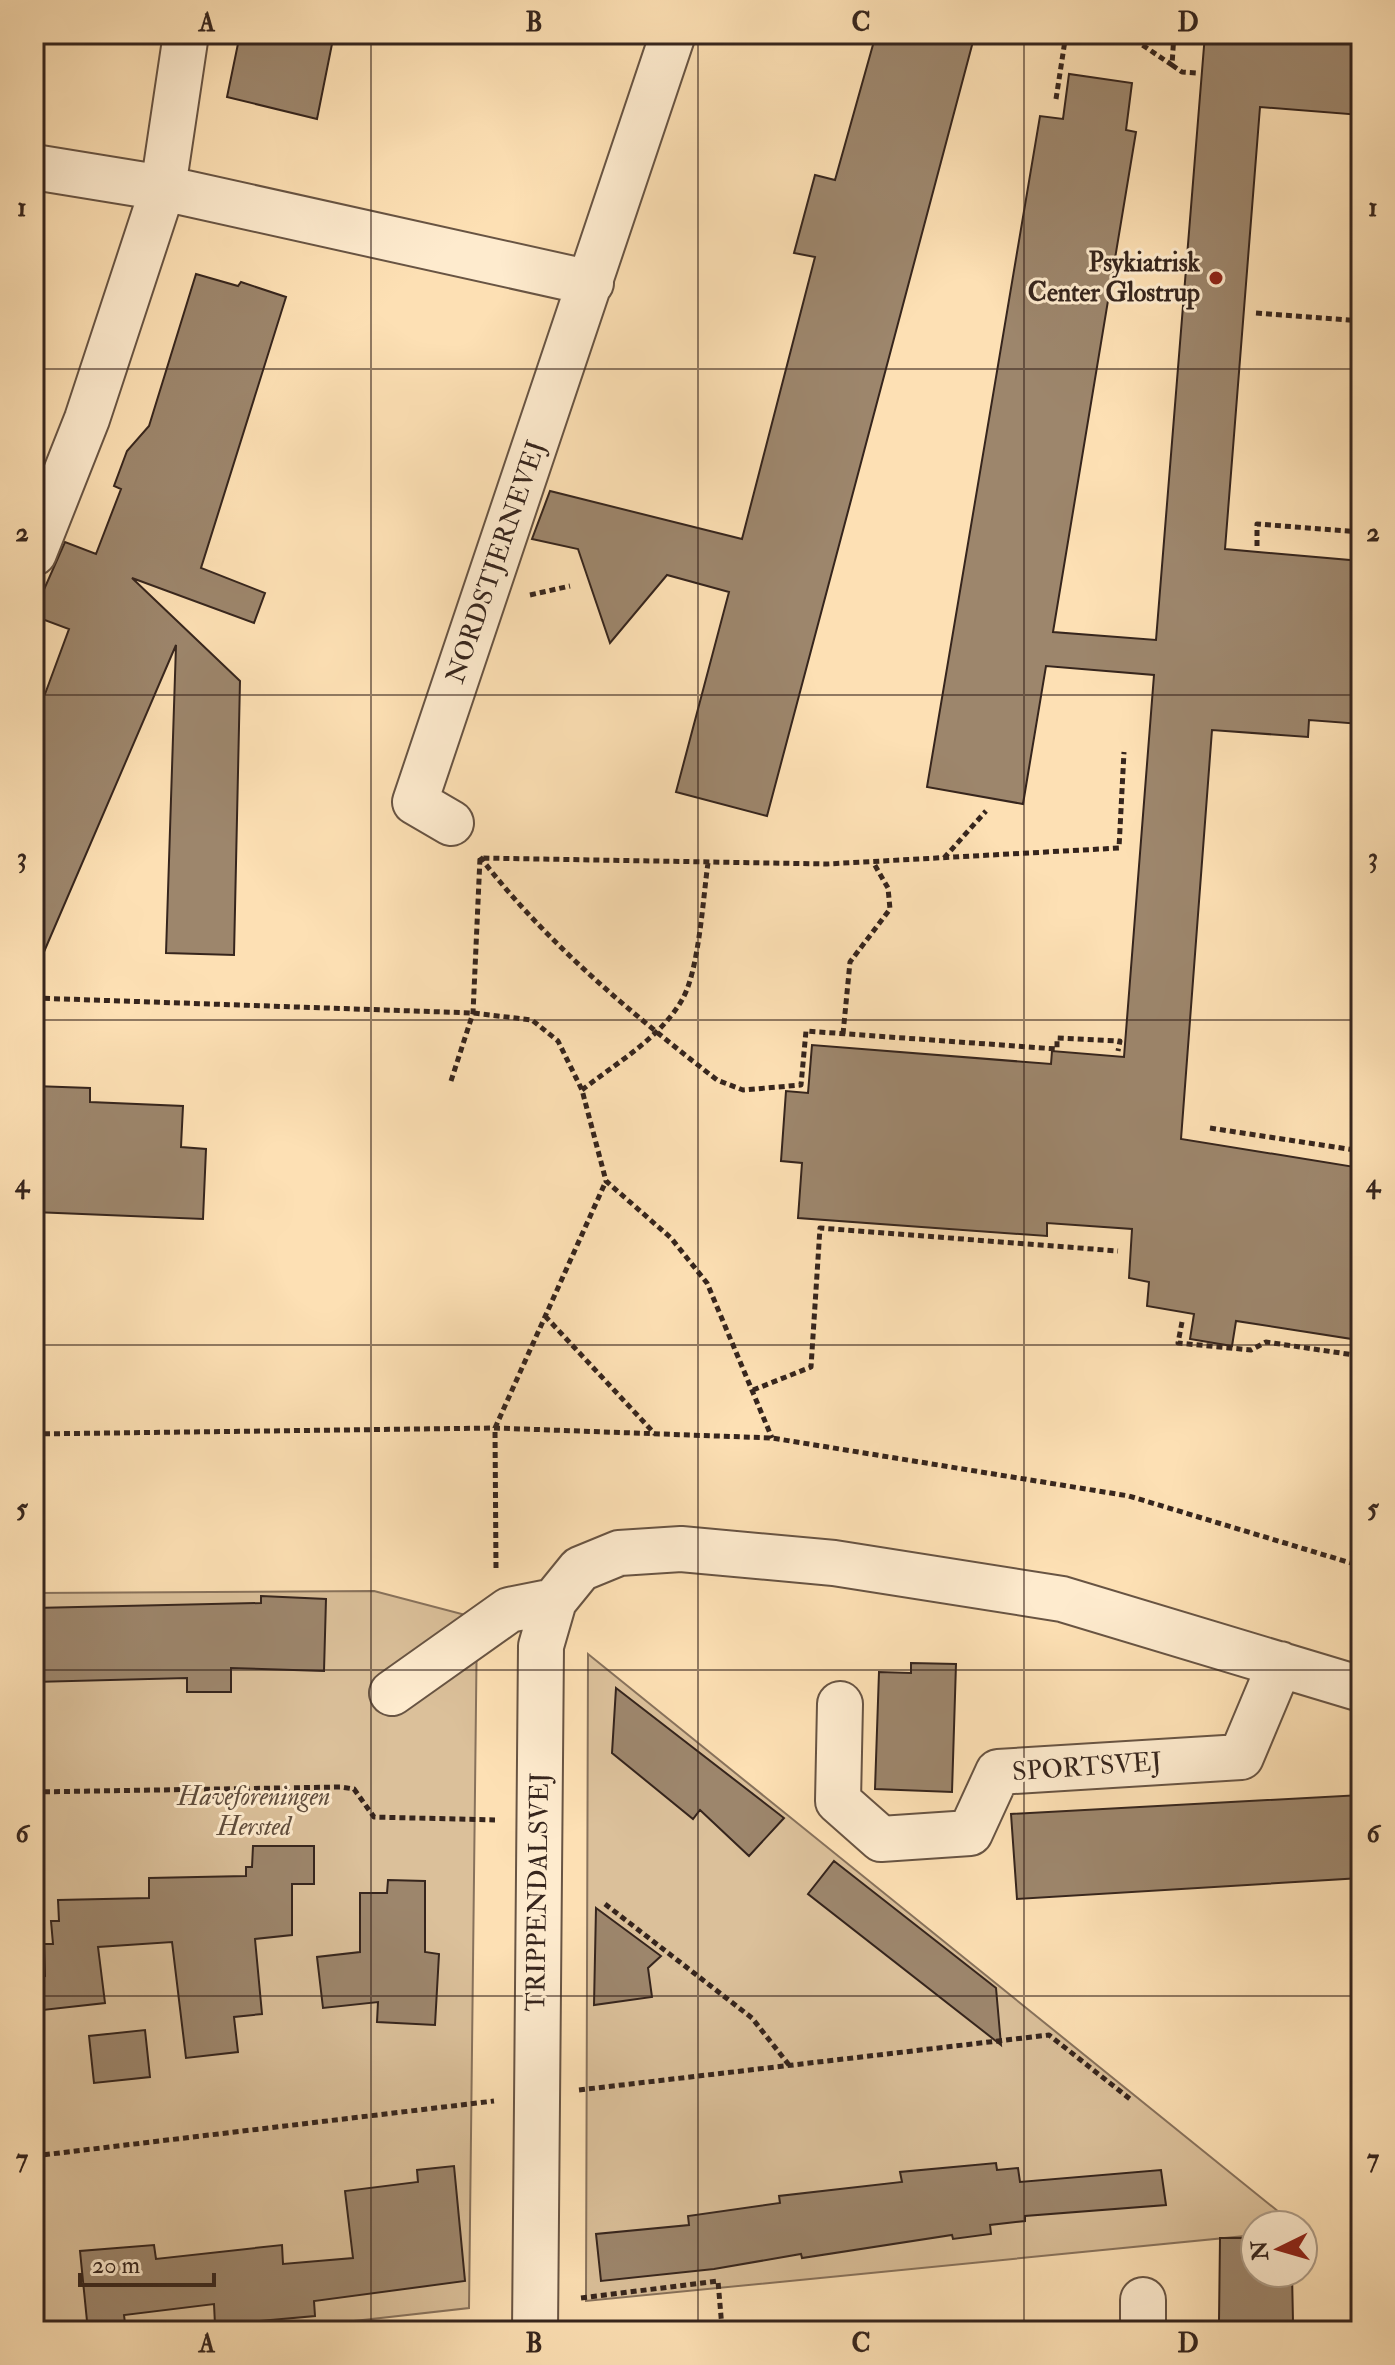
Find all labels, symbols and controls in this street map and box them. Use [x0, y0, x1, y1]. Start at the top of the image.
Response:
text: A [198, 7, 216, 39]
text: B [525, 7, 543, 39]
text: C [851, 7, 871, 39]
text: D [1177, 7, 1199, 39]
text: 1 [17, 192, 27, 224]
text: 1 [1368, 192, 1378, 224]
place label: Psykiatrisk Center Glostrup [1028, 247, 1201, 310]
marker: Psykiatrisk Center Glostrup [1207, 269, 1225, 287]
street label: NORDSTJERNEVEJ [439, 436, 553, 688]
text: 2 [15, 517, 29, 549]
text: 2 [1366, 517, 1380, 549]
text: 3 [17, 842, 27, 874]
text: 3 [1368, 842, 1378, 874]
text: 4 [14, 1168, 31, 1200]
text: 4 [1365, 1168, 1382, 1200]
text: 5 [16, 1493, 28, 1525]
text: 5 [1367, 1493, 1379, 1525]
street label: SPORTSVEJ [1011, 1746, 1163, 1788]
street label: TRIPPENDALSVEJ [520, 1772, 556, 2012]
park label: Haveforeningen Hersted [177, 1781, 330, 1843]
text: 6 [15, 1818, 30, 1850]
text: 6 [1366, 1818, 1381, 1850]
text: 7 [16, 2143, 28, 2175]
text: 7 [1367, 2143, 1379, 2175]
north arrow [1239, 2209, 1319, 2289]
scale bar [80, 2237, 214, 2287]
text: N [1245, 2239, 1275, 2263]
text: 20 m [92, 2250, 141, 2281]
text: A [198, 2328, 216, 2360]
text: B [525, 2328, 543, 2360]
text: C [851, 2328, 871, 2360]
text: D [1177, 2328, 1199, 2360]

